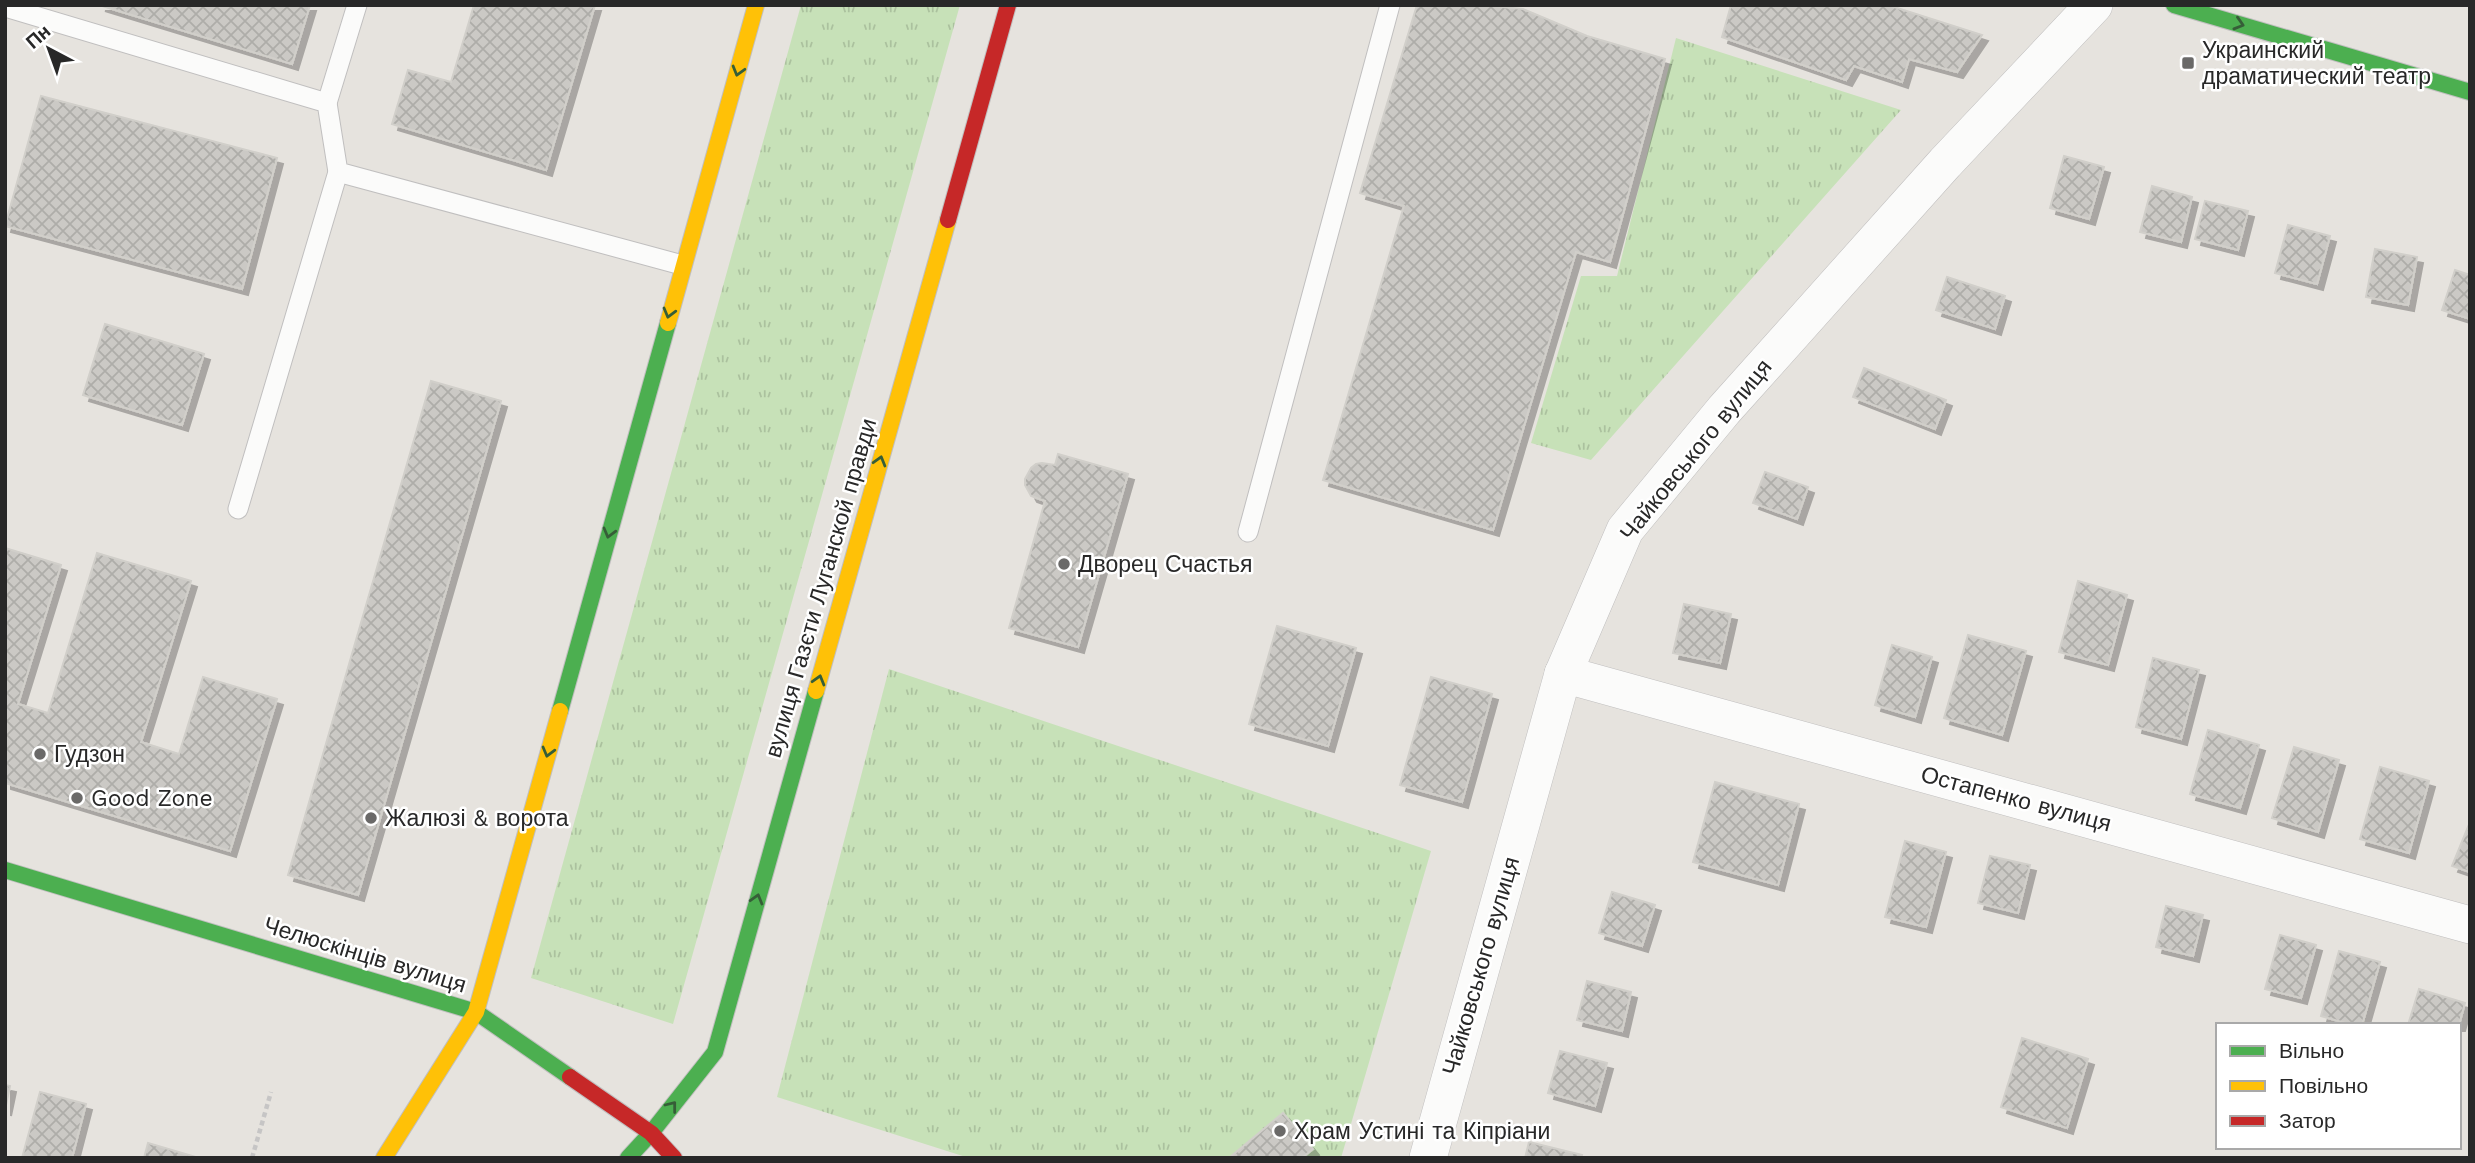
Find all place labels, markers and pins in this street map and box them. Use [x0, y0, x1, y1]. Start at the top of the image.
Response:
place label: Украинский драматический театр [2202, 37, 2431, 90]
marker: Украинский драматический театр [2180, 55, 2196, 71]
place label: Дворец Счастья [1078, 551, 1253, 578]
marker: Дворец Счастья [1056, 556, 1072, 572]
place label: Гудзон [54, 741, 125, 768]
marker: Гудзон [32, 746, 48, 762]
place label: Good Zone [91, 785, 213, 812]
marker: Good Zone [69, 790, 85, 806]
place label: Жалюзі & ворота [385, 805, 569, 832]
marker: Жалюзі & ворота [363, 810, 379, 826]
place label: Храм Устині та Кіпріани [1294, 1118, 1550, 1145]
marker: Храм Устині та Кіпріани [1272, 1123, 1288, 1139]

